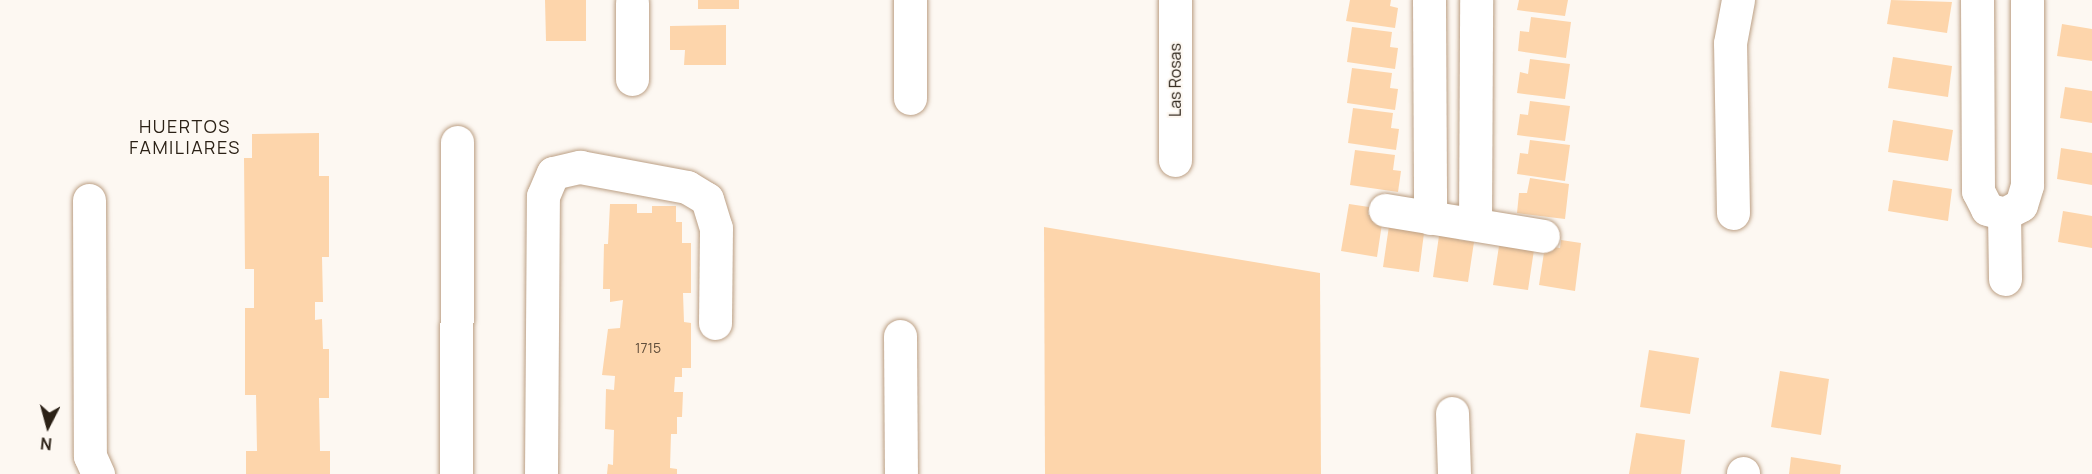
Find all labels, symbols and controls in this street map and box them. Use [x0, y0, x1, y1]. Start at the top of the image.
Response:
street label: Las Rosas [1165, 43, 1185, 117]
district label: HUERTOS FAMILIARES [129, 116, 241, 158]
house number: 1715 [635, 340, 661, 356]
north arrow [18, 396, 78, 456]
text: N [39, 432, 53, 455]

